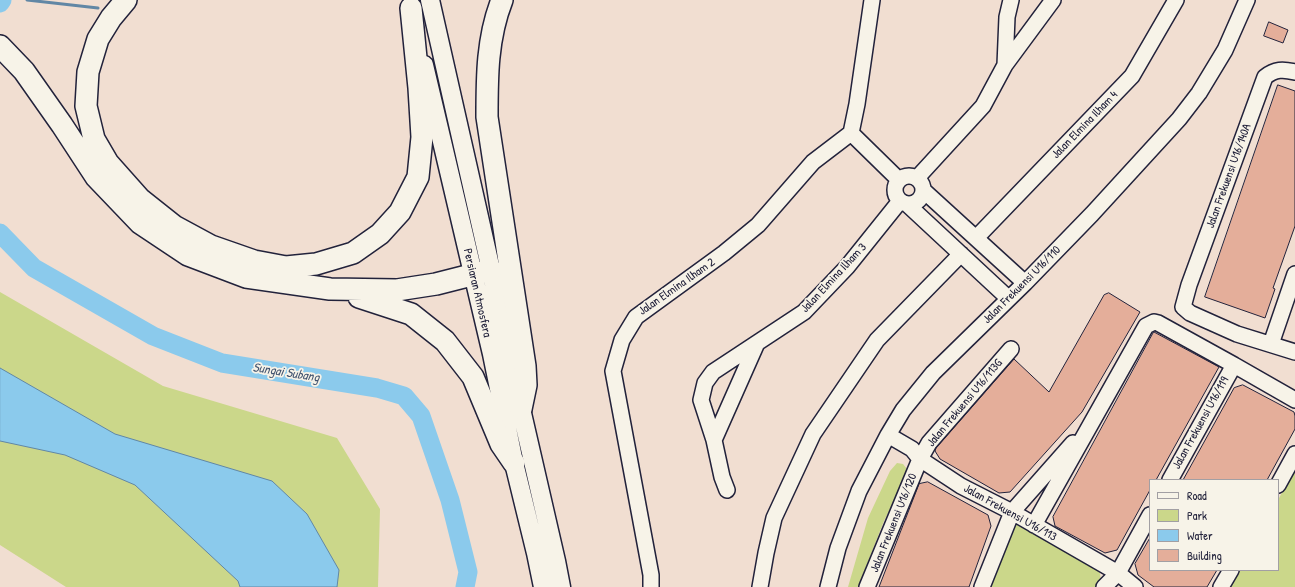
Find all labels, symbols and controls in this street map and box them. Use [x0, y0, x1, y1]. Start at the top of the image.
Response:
street label: Jalan Elmina Ilham 4 [1049, 88, 1121, 162]
street label: Jalan Frekuensi U16/140A [1203, 122, 1255, 230]
street label: Jalan Elmina Ilham 3 [798, 240, 870, 316]
street label: Jalan Frekuensi U16/110 [980, 243, 1064, 327]
street label: Persiaran Atmosfera [460, 247, 494, 339]
street label: Jalan Elmina Ilham 2 [636, 255, 718, 319]
street label: Jalan Frekuensi U16/113G [924, 356, 1006, 450]
water label: Sungai Subang [252, 360, 320, 386]
street label: Jalan Frekuensi U16/119 [1170, 374, 1232, 472]
street label: Jalan Frekuensi U16/120 [868, 471, 920, 575]
legend [1149, 479, 1279, 571]
street label: Jalan Frekuensi U16/113 [961, 481, 1059, 545]
text: Road [1187, 487, 1207, 504]
text: Park [1187, 507, 1207, 524]
text: Water [1187, 527, 1213, 544]
text: Building [1187, 547, 1222, 564]

